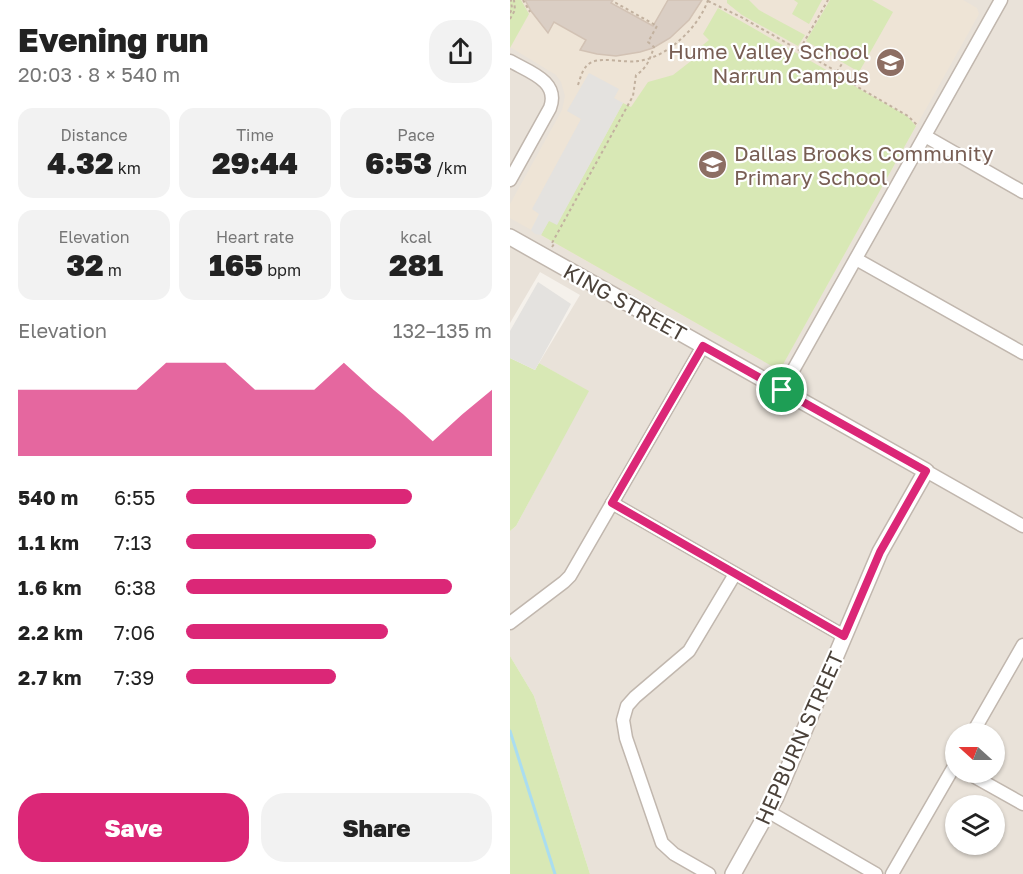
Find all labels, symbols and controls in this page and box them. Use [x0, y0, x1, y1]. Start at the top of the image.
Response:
text: Evening run [18, 20, 209, 59]
button: share [429, 20, 492, 83]
place label: Hume Valley School Narrun Campus [668, 38, 869, 88]
school or university icon: Hume Valley School Narrun Campus [874, 47, 906, 79]
text: 20:03 · 8 × 540 m [18, 62, 180, 86]
text: Distance [60, 125, 128, 145]
text: Time [236, 125, 274, 145]
text: Pace [397, 125, 435, 145]
place label: Dallas Brooks Community Primary School [734, 140, 994, 190]
text: 4.32 [47, 145, 114, 181]
text: 29:44 [212, 145, 298, 181]
text: 6:53 [365, 145, 432, 181]
school or university icon: Dallas Brooks Community Primary School [697, 149, 729, 181]
text: km [114, 158, 141, 178]
text: /km [432, 158, 467, 178]
text: Elevation [58, 227, 130, 247]
text: Heart rate [216, 227, 294, 247]
text: kcal [400, 227, 432, 247]
text: 32 [66, 247, 104, 283]
text: 165 [209, 247, 263, 283]
text: 281 [389, 247, 443, 283]
street label: KING STREET [559, 258, 691, 346]
text: m [104, 260, 122, 280]
text: bpm [263, 260, 301, 280]
text: Elevation [18, 318, 107, 342]
text: 132–135 m [393, 318, 492, 342]
pin [756, 364, 807, 415]
icon: arrive [765, 373, 798, 406]
text: 540 m [18, 485, 78, 509]
text: 6:55 [114, 485, 155, 509]
text: 1.1 km [18, 530, 79, 554]
text: 7:13 [114, 530, 152, 554]
text: 1.6 km [18, 575, 82, 599]
text: 6:38 [114, 575, 156, 599]
text: 2.2 km [18, 620, 83, 644]
text: 7:06 [114, 620, 155, 644]
street label: HEPBURN STREET [749, 647, 849, 829]
text: 2.7 km [18, 665, 82, 689]
text: 7:39 [114, 665, 154, 689]
north arrow [945, 723, 1005, 783]
map controls [945, 723, 1005, 855]
button: Save [18, 793, 249, 862]
button: Share [261, 793, 492, 862]
button: layers [945, 795, 1005, 855]

